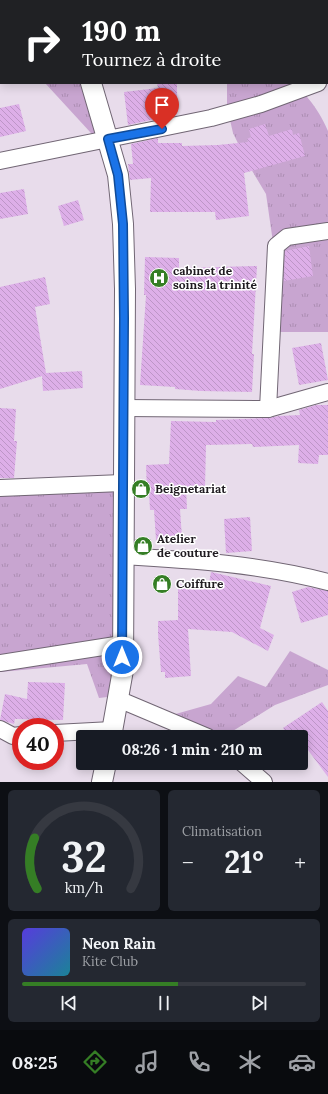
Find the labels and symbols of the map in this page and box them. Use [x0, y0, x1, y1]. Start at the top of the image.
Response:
pin [145, 88, 179, 129]
place label: cabinet de soins la trinité [173, 263, 257, 292]
hospital icon: cabinet de soins la trinité [148, 267, 170, 289]
shop icon: Beignetariat [130, 478, 152, 500]
place label: Beignetariat [155, 481, 227, 496]
place label: Atelier de couture [157, 531, 219, 560]
shop icon: Atelier de couture [132, 535, 154, 557]
shop icon: Coiffure [151, 573, 173, 595]
place label: Coiffure [176, 576, 224, 591]
position arrow [101, 636, 143, 678]
speed limit sign: 40 [12, 718, 64, 770]

